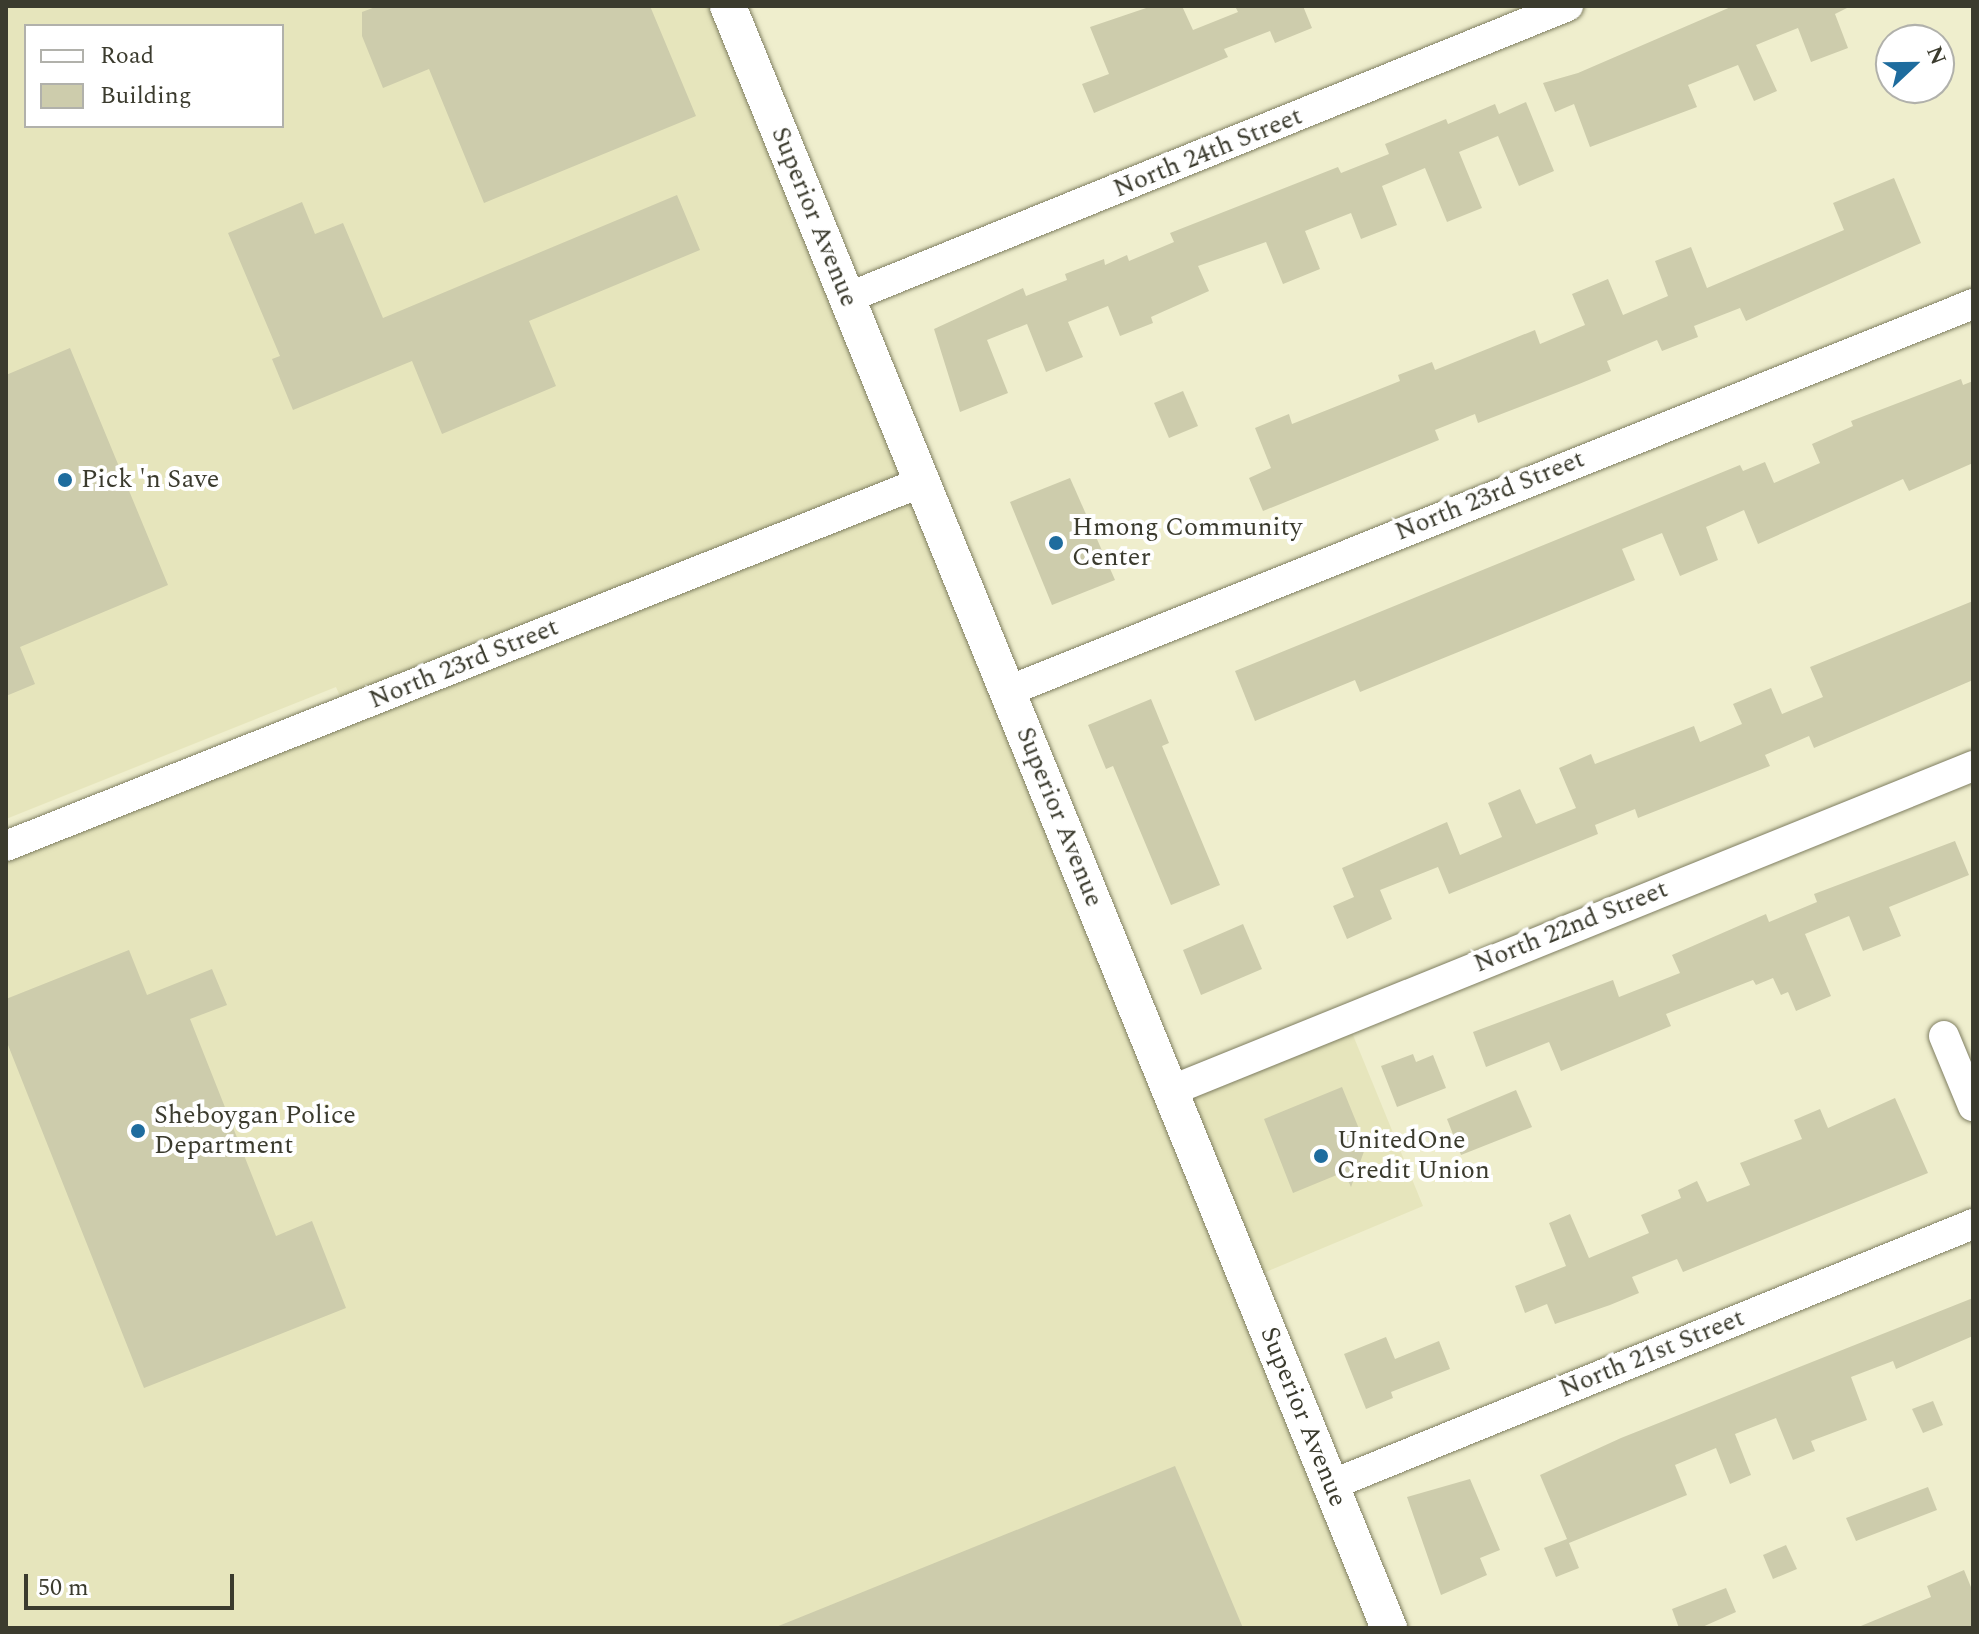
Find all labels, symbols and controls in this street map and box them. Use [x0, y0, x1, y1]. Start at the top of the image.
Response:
legend [24, 24, 284, 128]
north arrow [1875, 24, 1955, 104]
text: Road [100, 38, 154, 74]
text: N [1917, 41, 1955, 70]
text: Building [100, 78, 192, 114]
street label: North 24th Street [1109, 101, 1307, 205]
street label: Superior Avenue [764, 123, 864, 311]
street label: North 23rd Street [1391, 444, 1589, 548]
place label: Pick 'n Save [81, 464, 219, 496]
marker: Pick 'n Save [56, 471, 74, 489]
place label: Hmong Community Center [1072, 512, 1302, 574]
marker: Hmong Community Center [1047, 534, 1065, 552]
street label: North 23rd Street [365, 612, 563, 716]
street label: Superior Avenue [1009, 723, 1109, 911]
street label: North 22nd Street [1469, 874, 1673, 980]
place label: Sheboygan Police Department [154, 1100, 356, 1162]
marker: Sheboygan Police Department [129, 1122, 147, 1140]
place label: UnitedOne Credit Union [1337, 1125, 1490, 1186]
marker: UnitedOne Credit Union [1312, 1147, 1330, 1165]
street label: North 21st Street [1555, 1303, 1749, 1405]
street label: Superior Avenue [1253, 1323, 1353, 1511]
scale bar [28, 1558, 238, 1608]
text: 50 m [38, 1570, 89, 1606]

